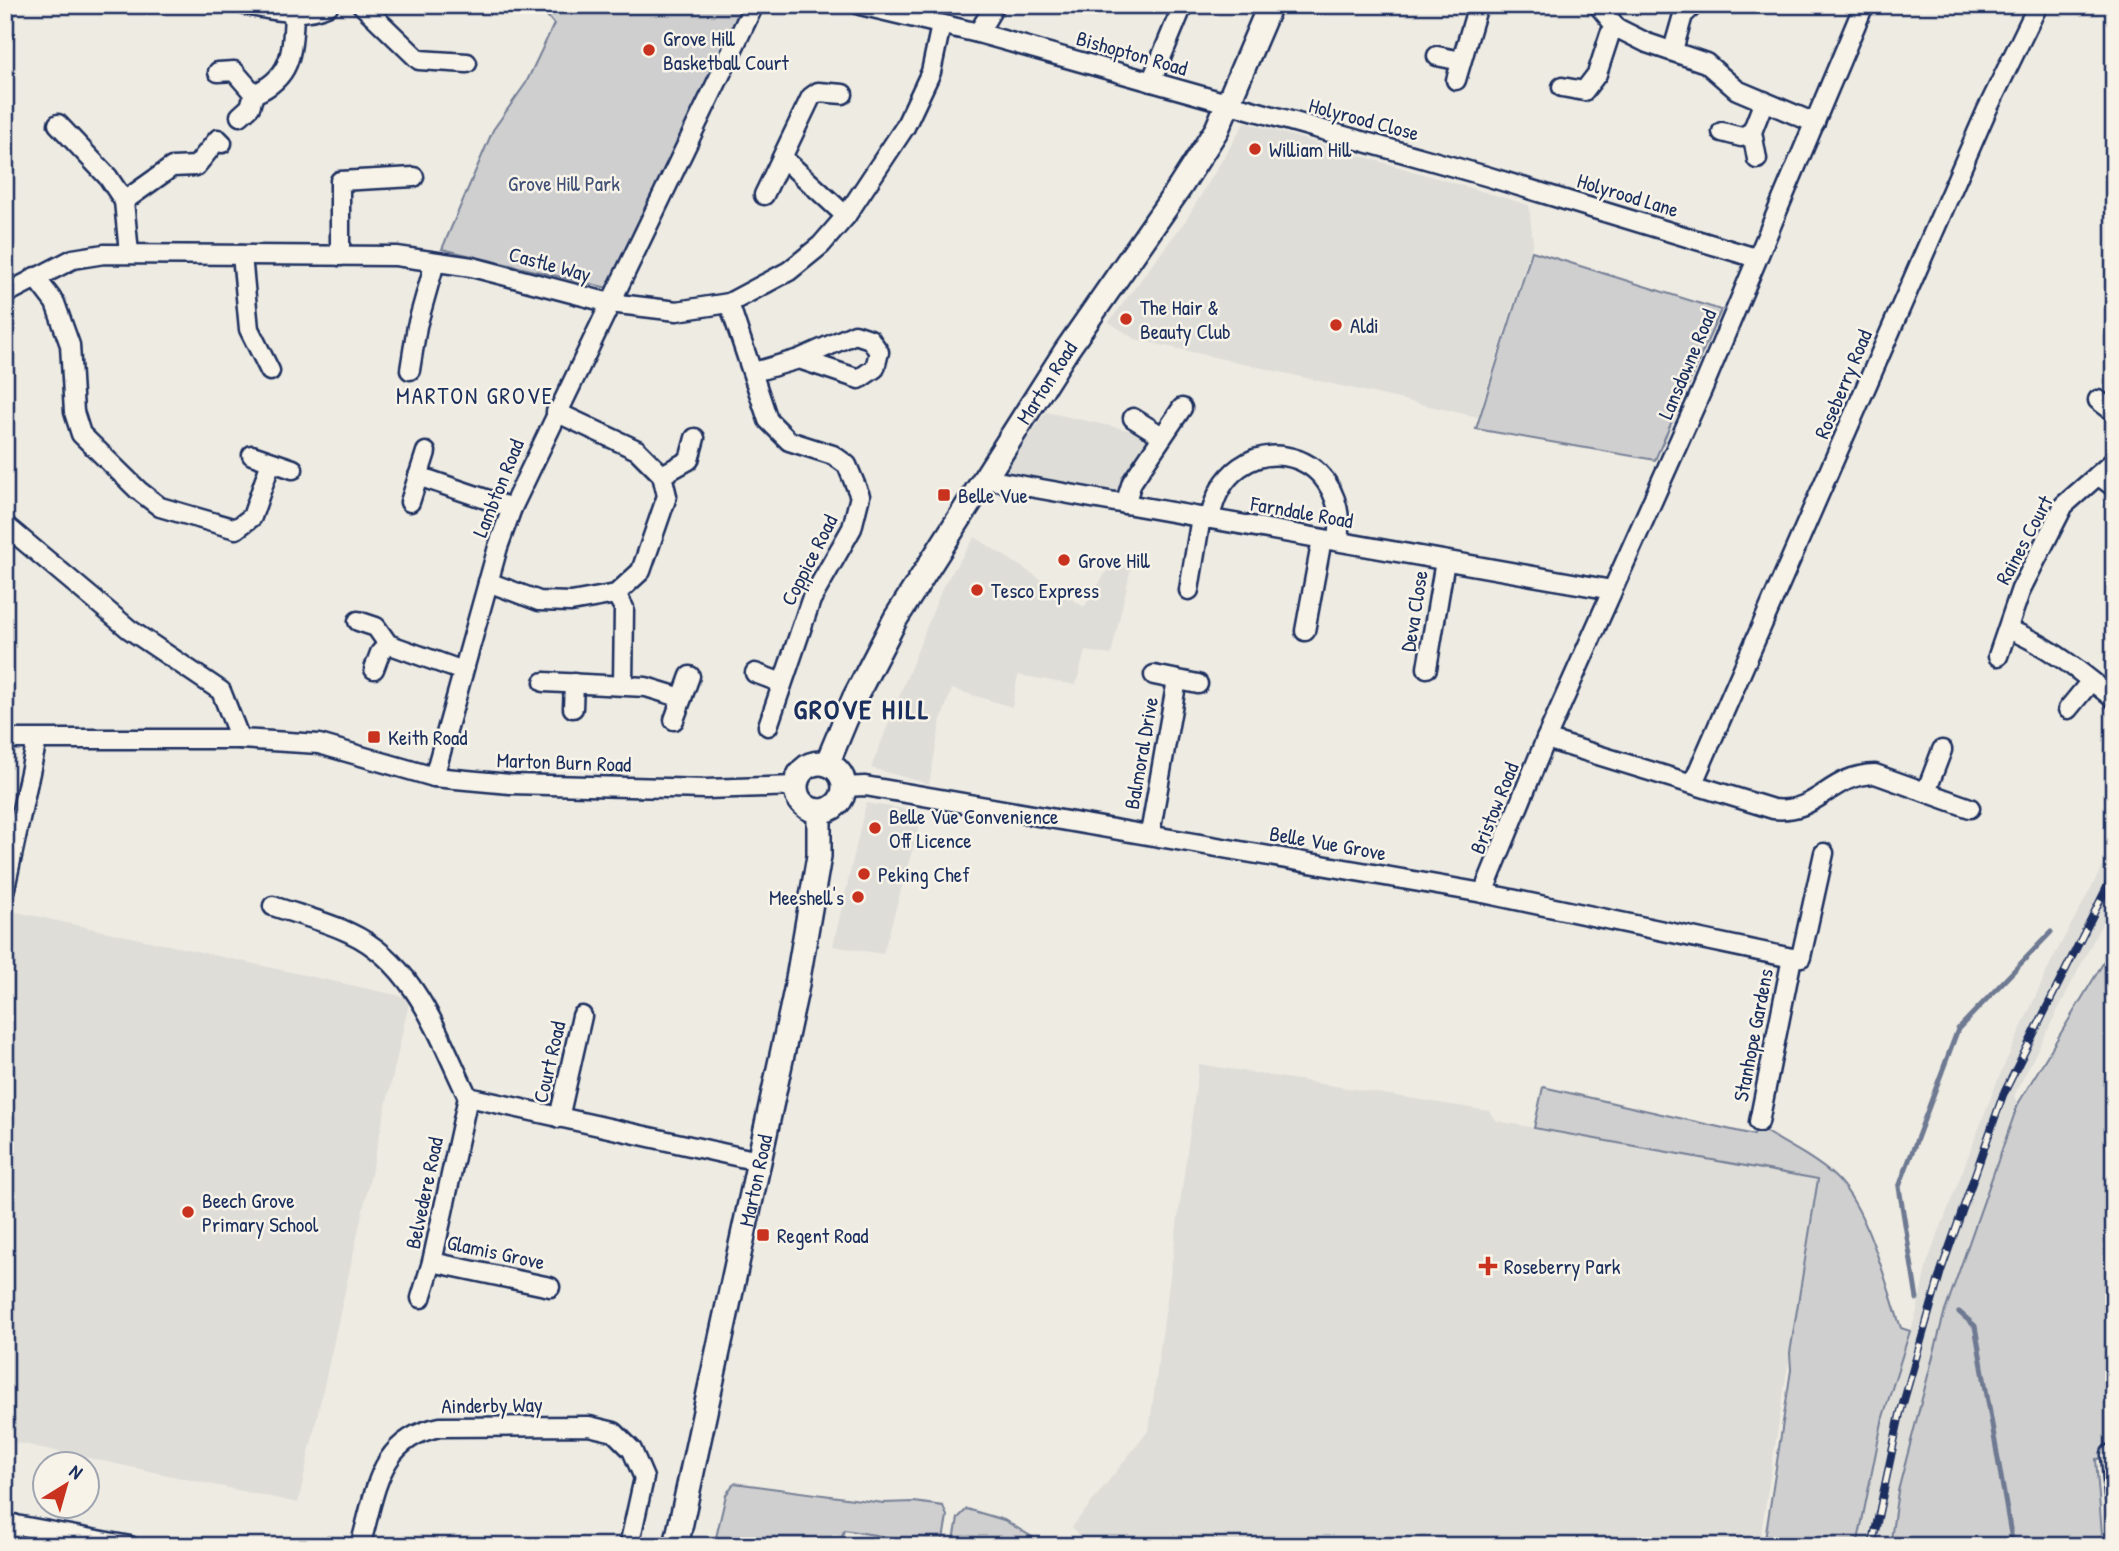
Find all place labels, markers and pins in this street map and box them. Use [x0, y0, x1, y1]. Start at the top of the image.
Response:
place label: Grove Hill Basketball Court [663, 24, 789, 77]
marker: Grove Hill Basketball Court [641, 42, 657, 58]
place label: William Hill [1269, 135, 1352, 164]
marker: William Hill [1247, 141, 1263, 157]
place label: The Hair & Beauty Club [1140, 293, 1231, 346]
marker: The Hair & Beauty Club [1118, 311, 1134, 327]
place label: Aldi [1350, 311, 1379, 340]
marker: Aldi [1328, 317, 1344, 333]
place label: Belle Vue [958, 481, 1028, 510]
marker: Belle Vue [936, 487, 952, 503]
place label: Grove Hill [1078, 546, 1151, 575]
marker: Grove Hill [1056, 552, 1072, 568]
place label: Tesco Express [991, 576, 1099, 605]
marker: Tesco Express [969, 582, 985, 598]
place label: Keith Road [388, 723, 467, 752]
marker: Keith Road [366, 729, 382, 745]
place label: Belle Vue Convenience Off Licence [889, 802, 1058, 855]
marker: Belle Vue Convenience Off Licence [867, 820, 883, 836]
place label: Peking Chef [878, 860, 970, 889]
marker: Peking Chef [856, 866, 872, 882]
place label: Meeshell's [769, 883, 844, 912]
marker: Meeshell's [850, 889, 866, 905]
place label: Beech Grove Primary School [202, 1186, 319, 1239]
marker: Beech Grove Primary School [180, 1204, 196, 1220]
place label: Regent Road [777, 1221, 869, 1250]
marker: Regent Road [755, 1227, 771, 1243]
place label: Roseberry Park [1504, 1252, 1621, 1281]
marker: Roseberry Park [1478, 1256, 1498, 1276]

